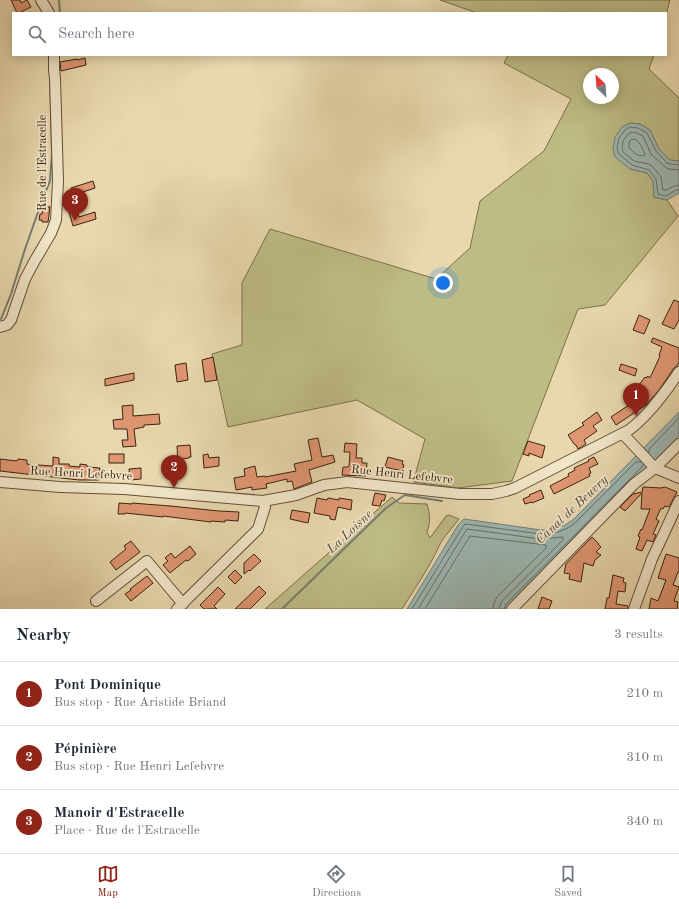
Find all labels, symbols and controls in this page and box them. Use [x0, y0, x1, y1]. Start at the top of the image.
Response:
search box [12, 12, 667, 56]
icon: search [26, 23, 48, 45]
text: Search here [58, 27, 135, 42]
north arrow [583, 68, 619, 104]
street label: Rue de l'Estracelle [37, 114, 49, 211]
pin: 3 [62, 188, 88, 221]
your location [433, 273, 453, 293]
pin: 1 [623, 383, 649, 416]
pin: 2 [161, 455, 187, 488]
street label: Rue Henri Lefebvre [350, 464, 454, 486]
street label: Rue Henri Lefebvre [30, 465, 133, 483]
water label: Canal de Beuvry [533, 473, 611, 547]
water label: La Loisne [324, 508, 375, 557]
text: Nearby [16, 627, 71, 644]
text: 3 results [614, 628, 663, 641]
text: Pont Dominique [54, 678, 161, 693]
text: 1 [25, 687, 33, 700]
text: 210 m [626, 687, 663, 700]
text: Bus stop · Rue Aristide Briand [54, 696, 226, 709]
text: Pépinière [54, 742, 117, 757]
text: 2 [25, 751, 33, 764]
text: 310 m [626, 751, 663, 764]
text: Bus stop · Rue Henri Lefebvre [54, 760, 224, 773]
text: Manoir d'Estracelle [54, 806, 185, 821]
text: 3 [25, 815, 33, 828]
text: 340 m [626, 815, 663, 828]
text: Place · Rue de l'Estracelle [54, 824, 200, 837]
tab: Map [97, 863, 119, 901]
tab: Directions [312, 863, 361, 901]
tab: Saved [554, 863, 582, 901]

